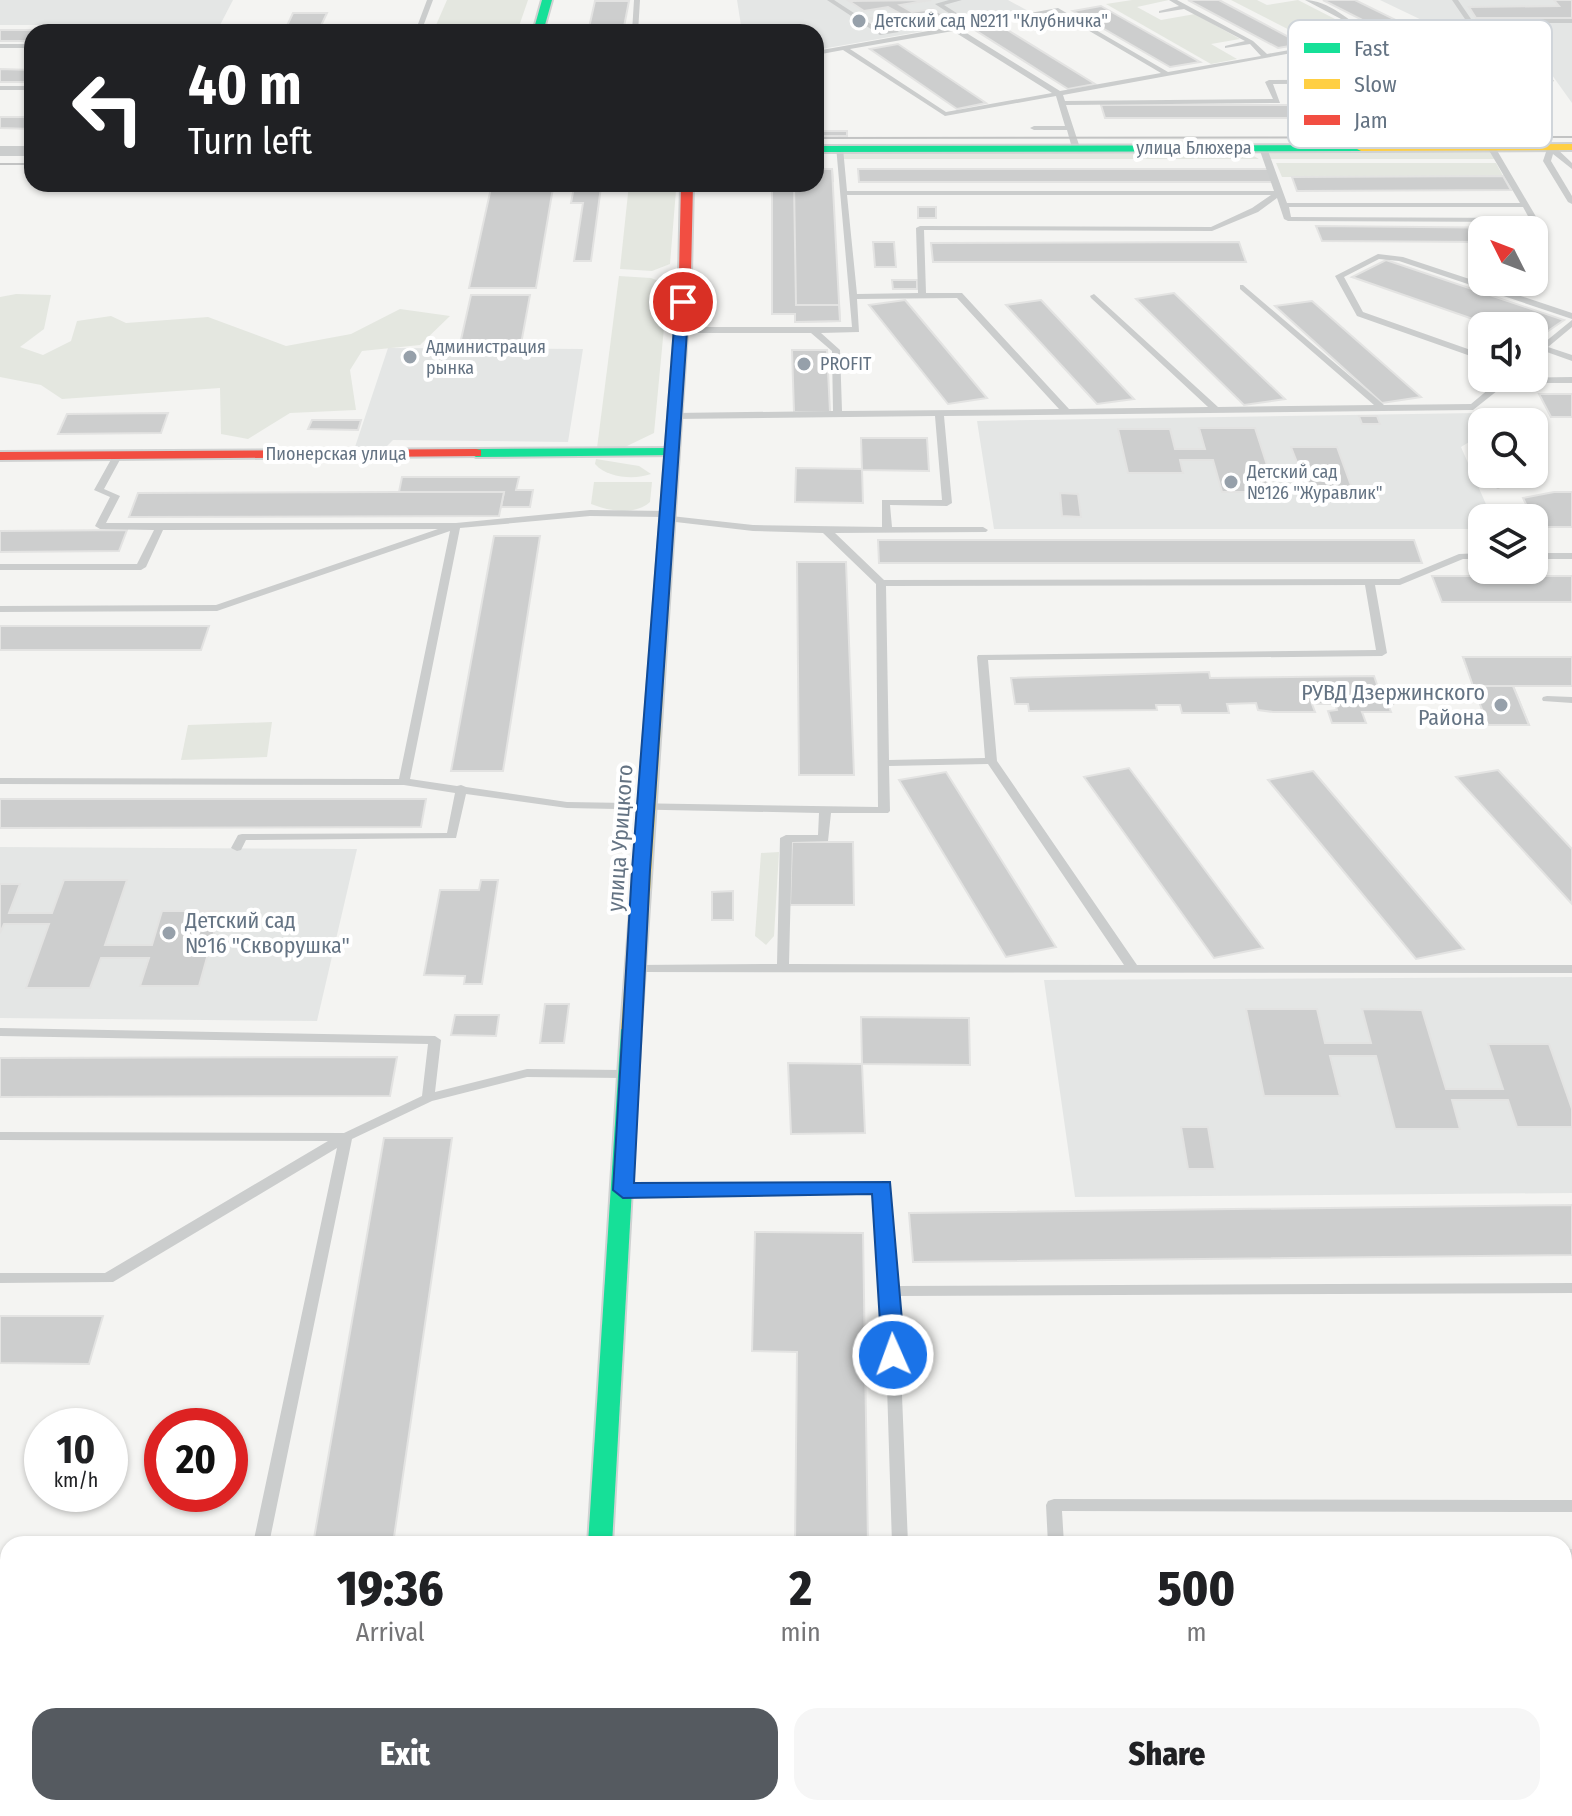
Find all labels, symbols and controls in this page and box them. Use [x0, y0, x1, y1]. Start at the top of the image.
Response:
place label: Детский сад №211 "Клубничка" [874, 10, 1108, 32]
marker: Детский сад №211 "Клубничка" [850, 12, 868, 30]
legend [1288, 20, 1552, 148]
text: Fast [1354, 35, 1390, 62]
text: 40 m [188, 52, 302, 119]
icon: left [56, 56, 160, 160]
text: Slow [1354, 71, 1397, 98]
text: Jam [1354, 107, 1388, 134]
text: Turn left [188, 120, 312, 164]
street label: улица Блюхера [1136, 137, 1252, 159]
north arrow [1468, 216, 1548, 296]
map controls [1468, 216, 1548, 584]
pin [649, 268, 717, 336]
icon: arrive [661, 280, 705, 324]
button: sound [1468, 312, 1548, 392]
place label: Администрация рынка [426, 336, 546, 379]
marker: Администрация рынка [401, 348, 419, 366]
place label: PROFIT [820, 353, 872, 375]
marker: PROFIT [795, 355, 813, 373]
button: search [1468, 408, 1548, 488]
street label: Пионерская улица [266, 443, 407, 465]
place label: Детский сад №126 "Журавлик" [1246, 461, 1383, 504]
marker: Детский сад №126 "Журавлик" [1222, 473, 1240, 491]
button: layers [1468, 504, 1548, 584]
place label: РУВД Дзержинского Района [1301, 679, 1485, 731]
marker: РУВД Дзержинского Района [1492, 696, 1510, 714]
street label: улица Урицкого [601, 764, 639, 912]
place label: Детский сад №16 "Скворушка" [184, 907, 350, 959]
marker: Детский сад №16 "Скворушка" [160, 924, 178, 942]
position arrow [851, 1313, 935, 1397]
speed limit sign: 20 [144, 1408, 248, 1512]
text: 10 [57, 1426, 95, 1474]
text: km/h [54, 1468, 98, 1492]
text: 19:36 [337, 1560, 444, 1618]
text: 2 [789, 1560, 812, 1618]
text: 500 [1158, 1560, 1235, 1618]
text: Arrival [356, 1617, 425, 1648]
text: min [781, 1617, 821, 1648]
text: m [1186, 1617, 1206, 1648]
button: Exit [32, 1708, 778, 1800]
button: Share [794, 1708, 1540, 1800]

